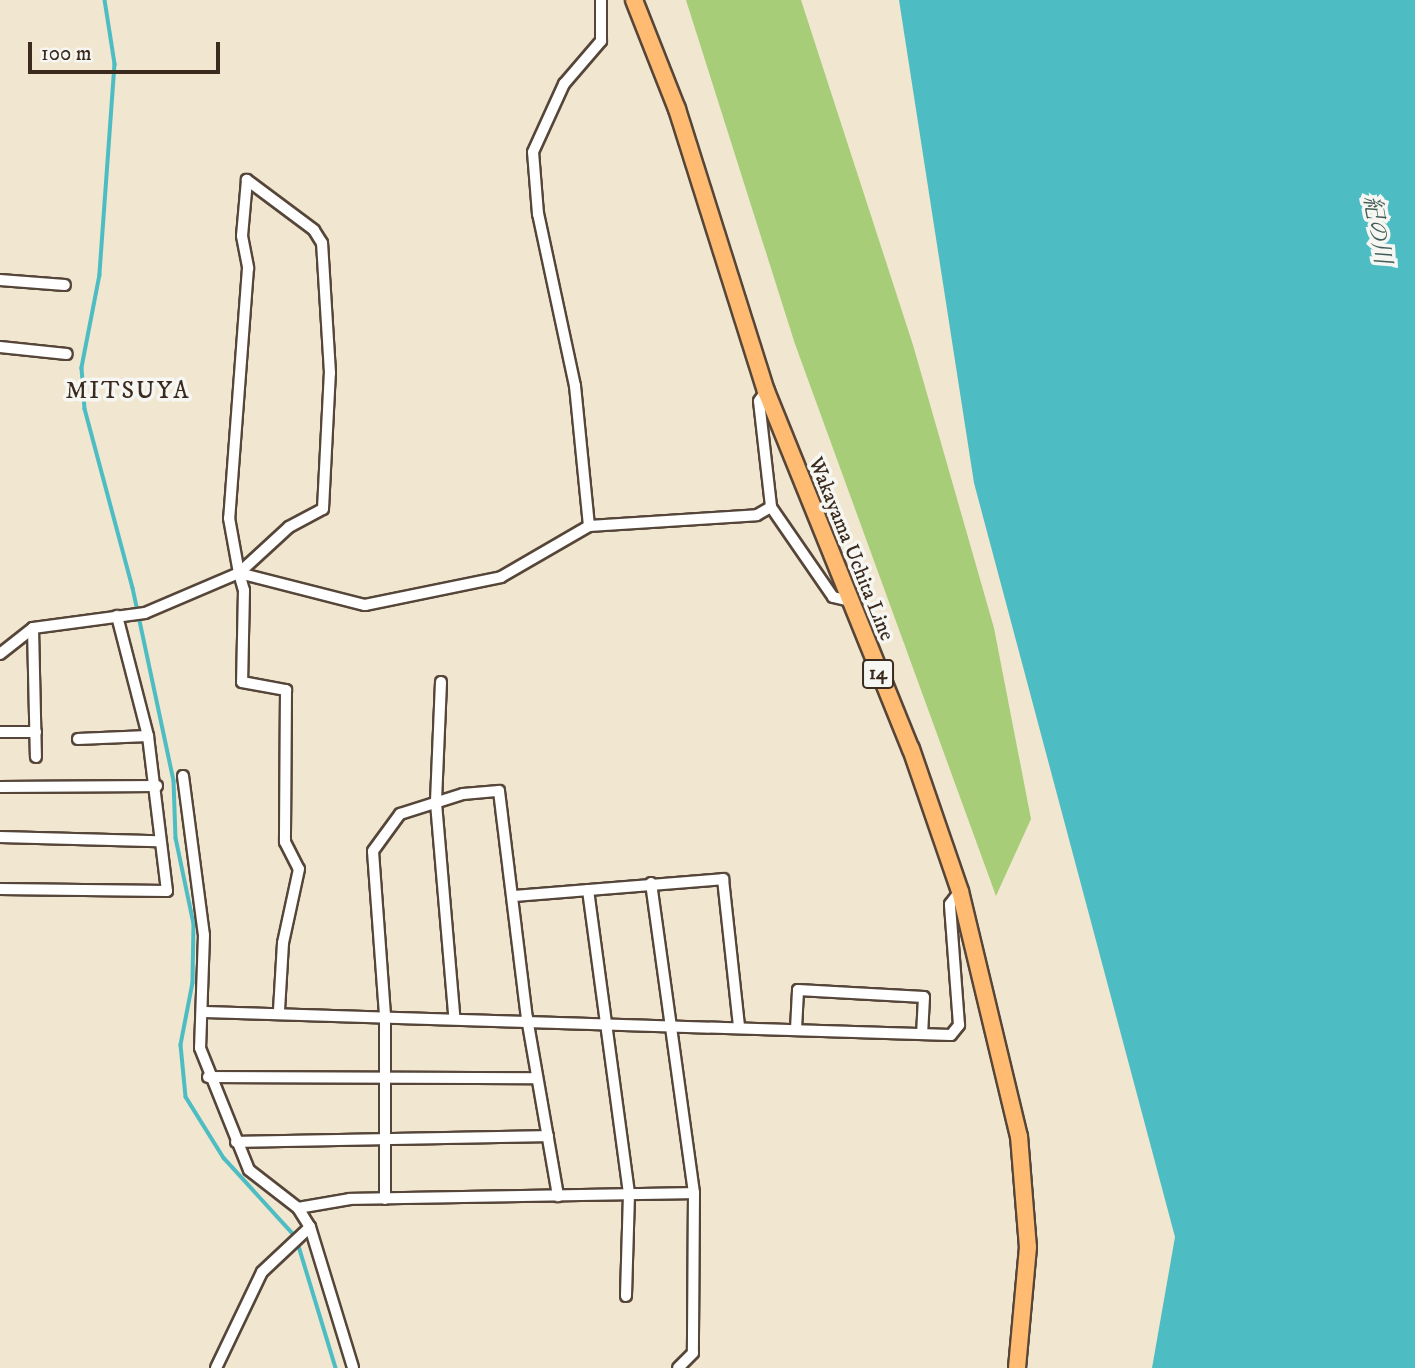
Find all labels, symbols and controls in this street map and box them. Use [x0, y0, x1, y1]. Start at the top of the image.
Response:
scale bar [32, 28, 224, 72]
text: 100 m [41, 41, 92, 67]
water label: 紀の川 [1356, 194, 1396, 266]
district label: MITSUYA [66, 378, 190, 406]
street label: Wakayama Uchita Line [803, 454, 899, 644]
road number: 14 [860, 659, 896, 690]

